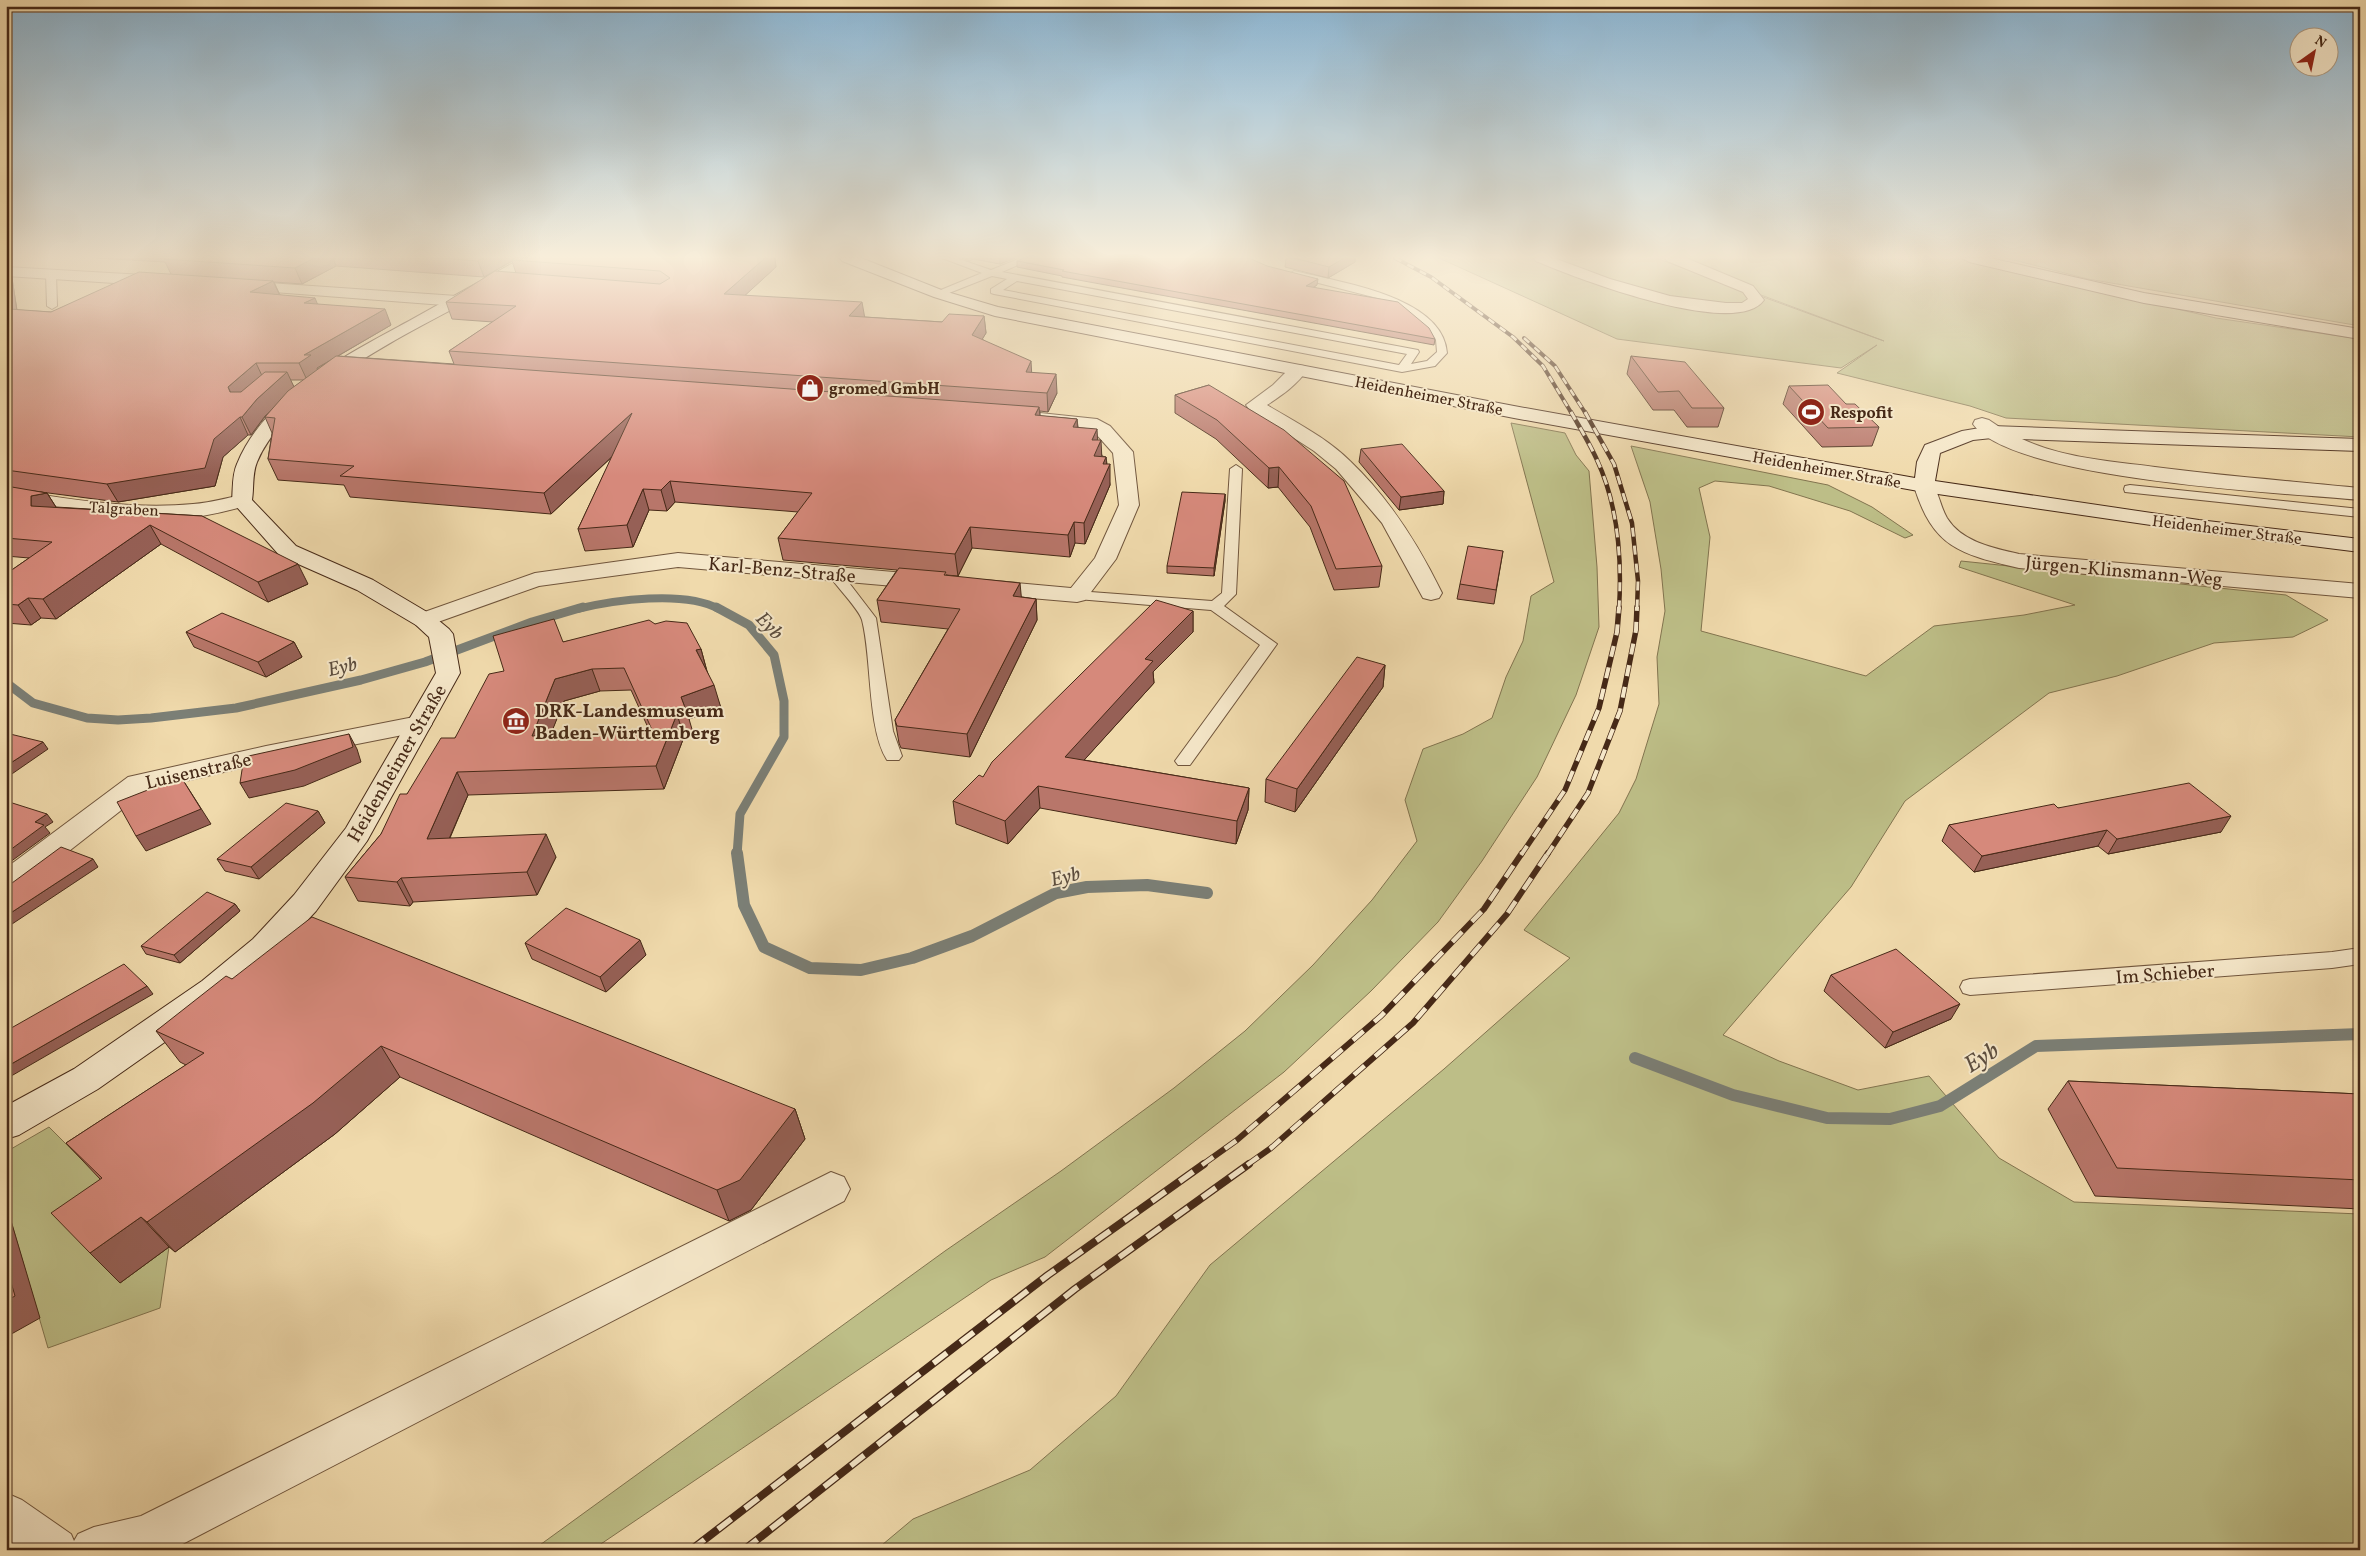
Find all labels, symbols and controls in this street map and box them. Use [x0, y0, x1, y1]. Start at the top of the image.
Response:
north arrow [2288, 28, 2338, 78]
text: N [2311, 32, 2330, 53]
street label: Heidenheimer Straße [1353, 372, 1505, 422]
shop icon: gromed GmbH [795, 373, 825, 403]
place label: gromed GmbH [829, 379, 940, 401]
sports icon: Respofit [1796, 397, 1826, 427]
place label: Respofit [1830, 403, 1893, 425]
street label: Heidenheimer Straße [1751, 447, 1903, 495]
street label: Talgraben [88, 497, 159, 523]
street label: Heidenheimer Straße [2151, 511, 2303, 551]
street label: Jürgen-Klinsmann-Weg [2024, 550, 2224, 594]
street label: Karl-Benz-Straße [707, 552, 857, 590]
water label: Eyb [748, 606, 789, 647]
water label: Eyb [325, 651, 360, 685]
street label: Heidenheimer Straße [342, 680, 454, 848]
place label: DRK-Landesmuseum Baden-Württemberg [535, 699, 724, 747]
museum icon: DRK-Landesmuseum Baden-Württemberg [501, 706, 531, 736]
street label: Luisenstraße [143, 747, 254, 797]
water label: Eyb [1048, 861, 1083, 895]
street label: Im Schieber [2115, 959, 2216, 991]
water label: Eyb [1958, 1035, 2006, 1083]

